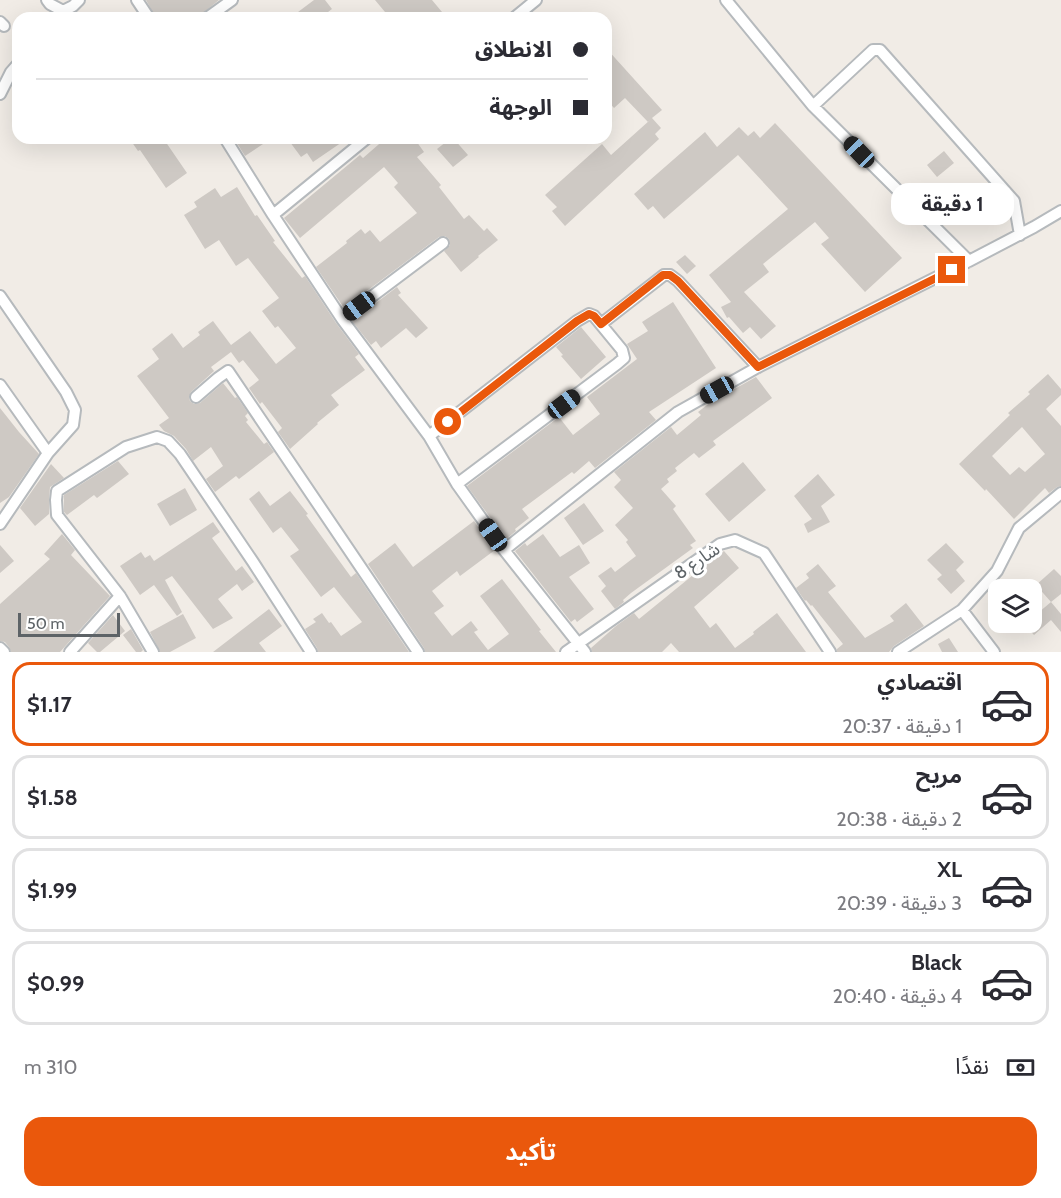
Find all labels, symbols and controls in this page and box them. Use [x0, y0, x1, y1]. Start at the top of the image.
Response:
text: الانطلاق [475, 36, 552, 63]
text: الوجهة [489, 94, 552, 121]
car [840, 133, 878, 171]
callout: 1 دقيقة [890, 183, 1014, 225]
text: 1 دقيقة [921, 192, 984, 216]
route end [938, 256, 965, 283]
car [339, 288, 379, 324]
car [697, 373, 737, 407]
car [544, 386, 584, 422]
route start [434, 408, 461, 435]
car [475, 515, 511, 555]
street label: شارع 8 [670, 538, 726, 587]
map controls [988, 579, 1042, 633]
button: layers [988, 579, 1042, 633]
scale bar [18, 610, 120, 638]
text: 50 m [27, 614, 64, 633]
text: اقتصادي [877, 669, 962, 696]
icon: car [980, 677, 1034, 731]
text: $1.17 [27, 691, 72, 718]
text: 1 دقيقة · 20:37 [842, 714, 962, 738]
text: مريح [916, 762, 962, 789]
icon: car [980, 770, 1034, 824]
text: $1.58 [27, 784, 78, 811]
text: 2 دقيقة · 20:38 [836, 807, 962, 831]
text: XL [937, 856, 962, 883]
icon: car [980, 863, 1034, 917]
text: $1.99 [27, 877, 77, 904]
text: 3 دقيقة · 20:39 [837, 891, 962, 915]
text: Black [911, 949, 962, 976]
icon: car [980, 956, 1034, 1010]
text: $0.99 [27, 970, 84, 997]
text: 4 دقيقة · 20:40 [832, 984, 962, 1008]
icon: cash [1004, 1051, 1037, 1084]
text: نقدًا [955, 1053, 989, 1080]
text: 310 m [24, 1055, 77, 1079]
button: تأكيد [24, 1117, 1037, 1186]

